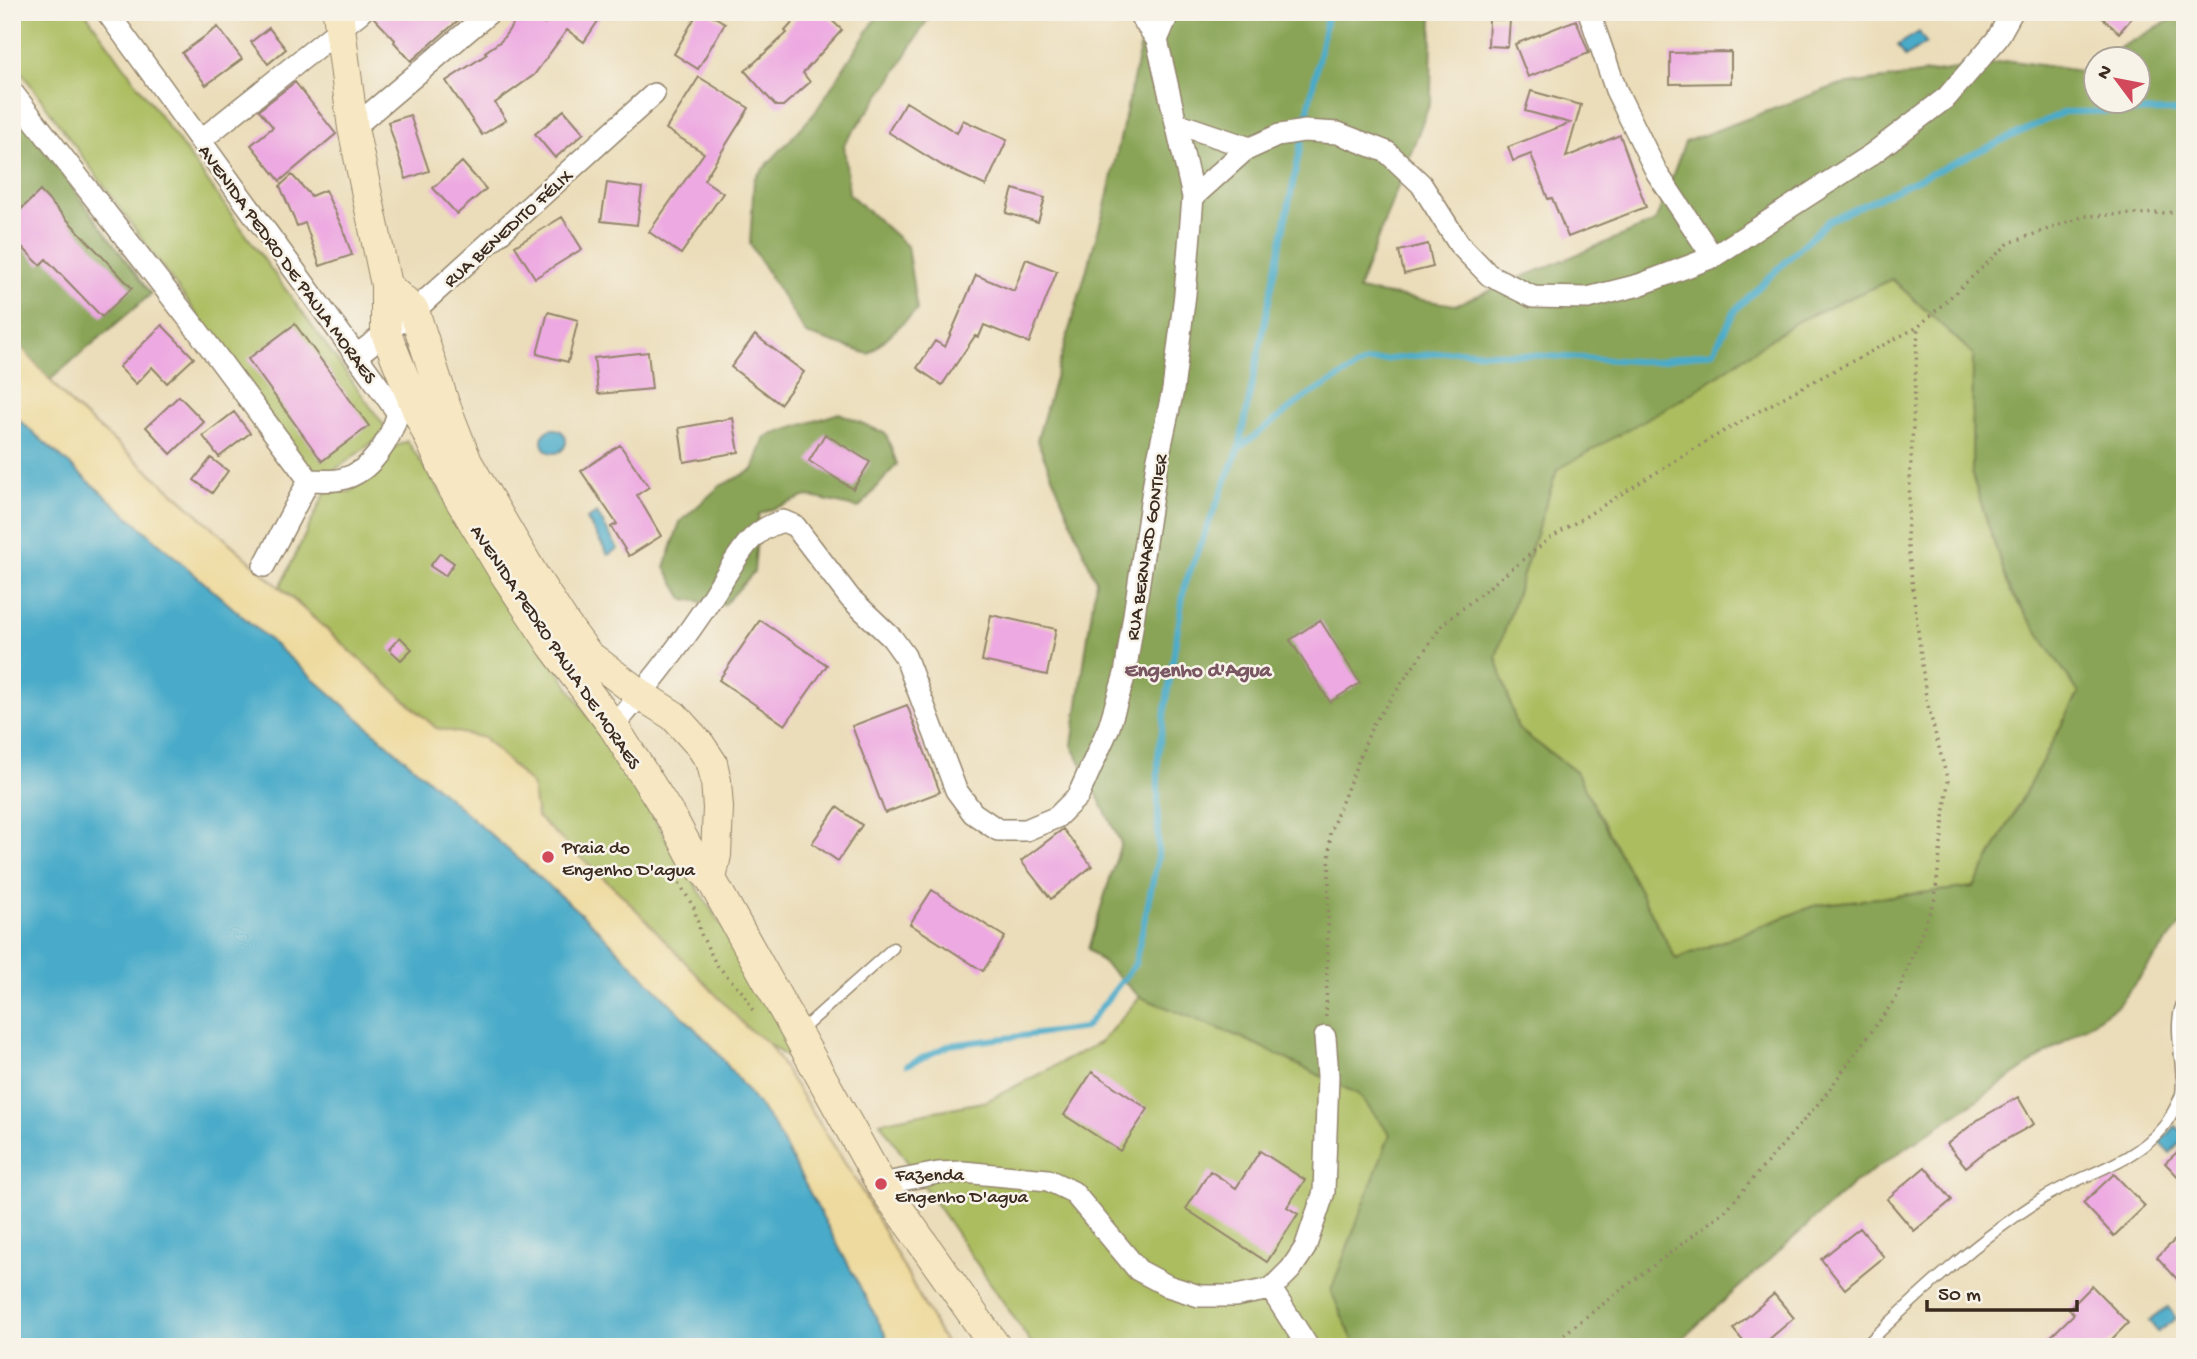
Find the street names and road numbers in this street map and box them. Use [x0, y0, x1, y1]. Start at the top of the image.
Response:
street label: AVENIDA PEDRO DE PAULA MORAES [192, 141, 381, 389]
street label: RUA BENEDITO FÉLIX [440, 165, 579, 294]
street label: RUA BERNARD GONTIER [1122, 452, 1175, 642]
street label: AVENIDA PEDRO PAULA DE MORAES [464, 521, 645, 775]

